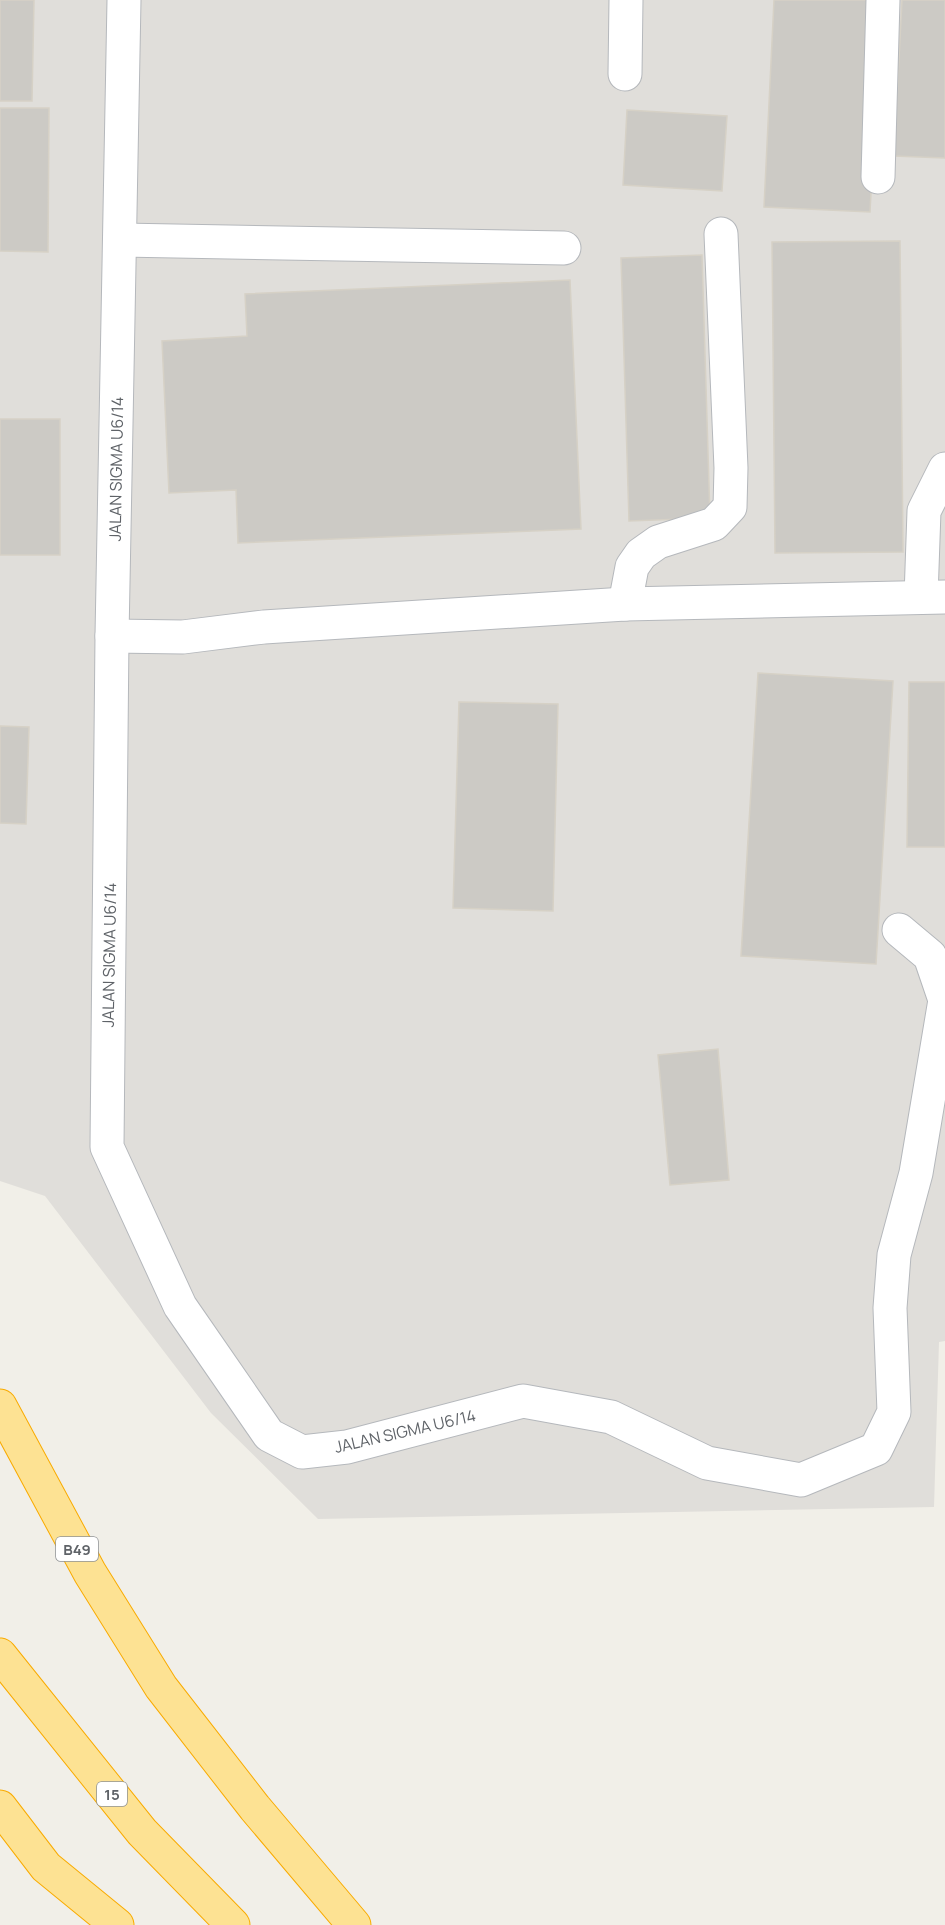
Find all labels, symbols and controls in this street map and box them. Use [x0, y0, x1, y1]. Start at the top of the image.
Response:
street label: JALAN SIGMA U6/14 [104, 397, 128, 541]
street label: JALAN SIGMA U6/14 [97, 883, 121, 1027]
street label: JALAN SIGMA U6/14 [332, 1404, 478, 1458]
road number: B49 [56, 1537, 98, 1561]
road number: 15 [97, 1782, 127, 1806]

